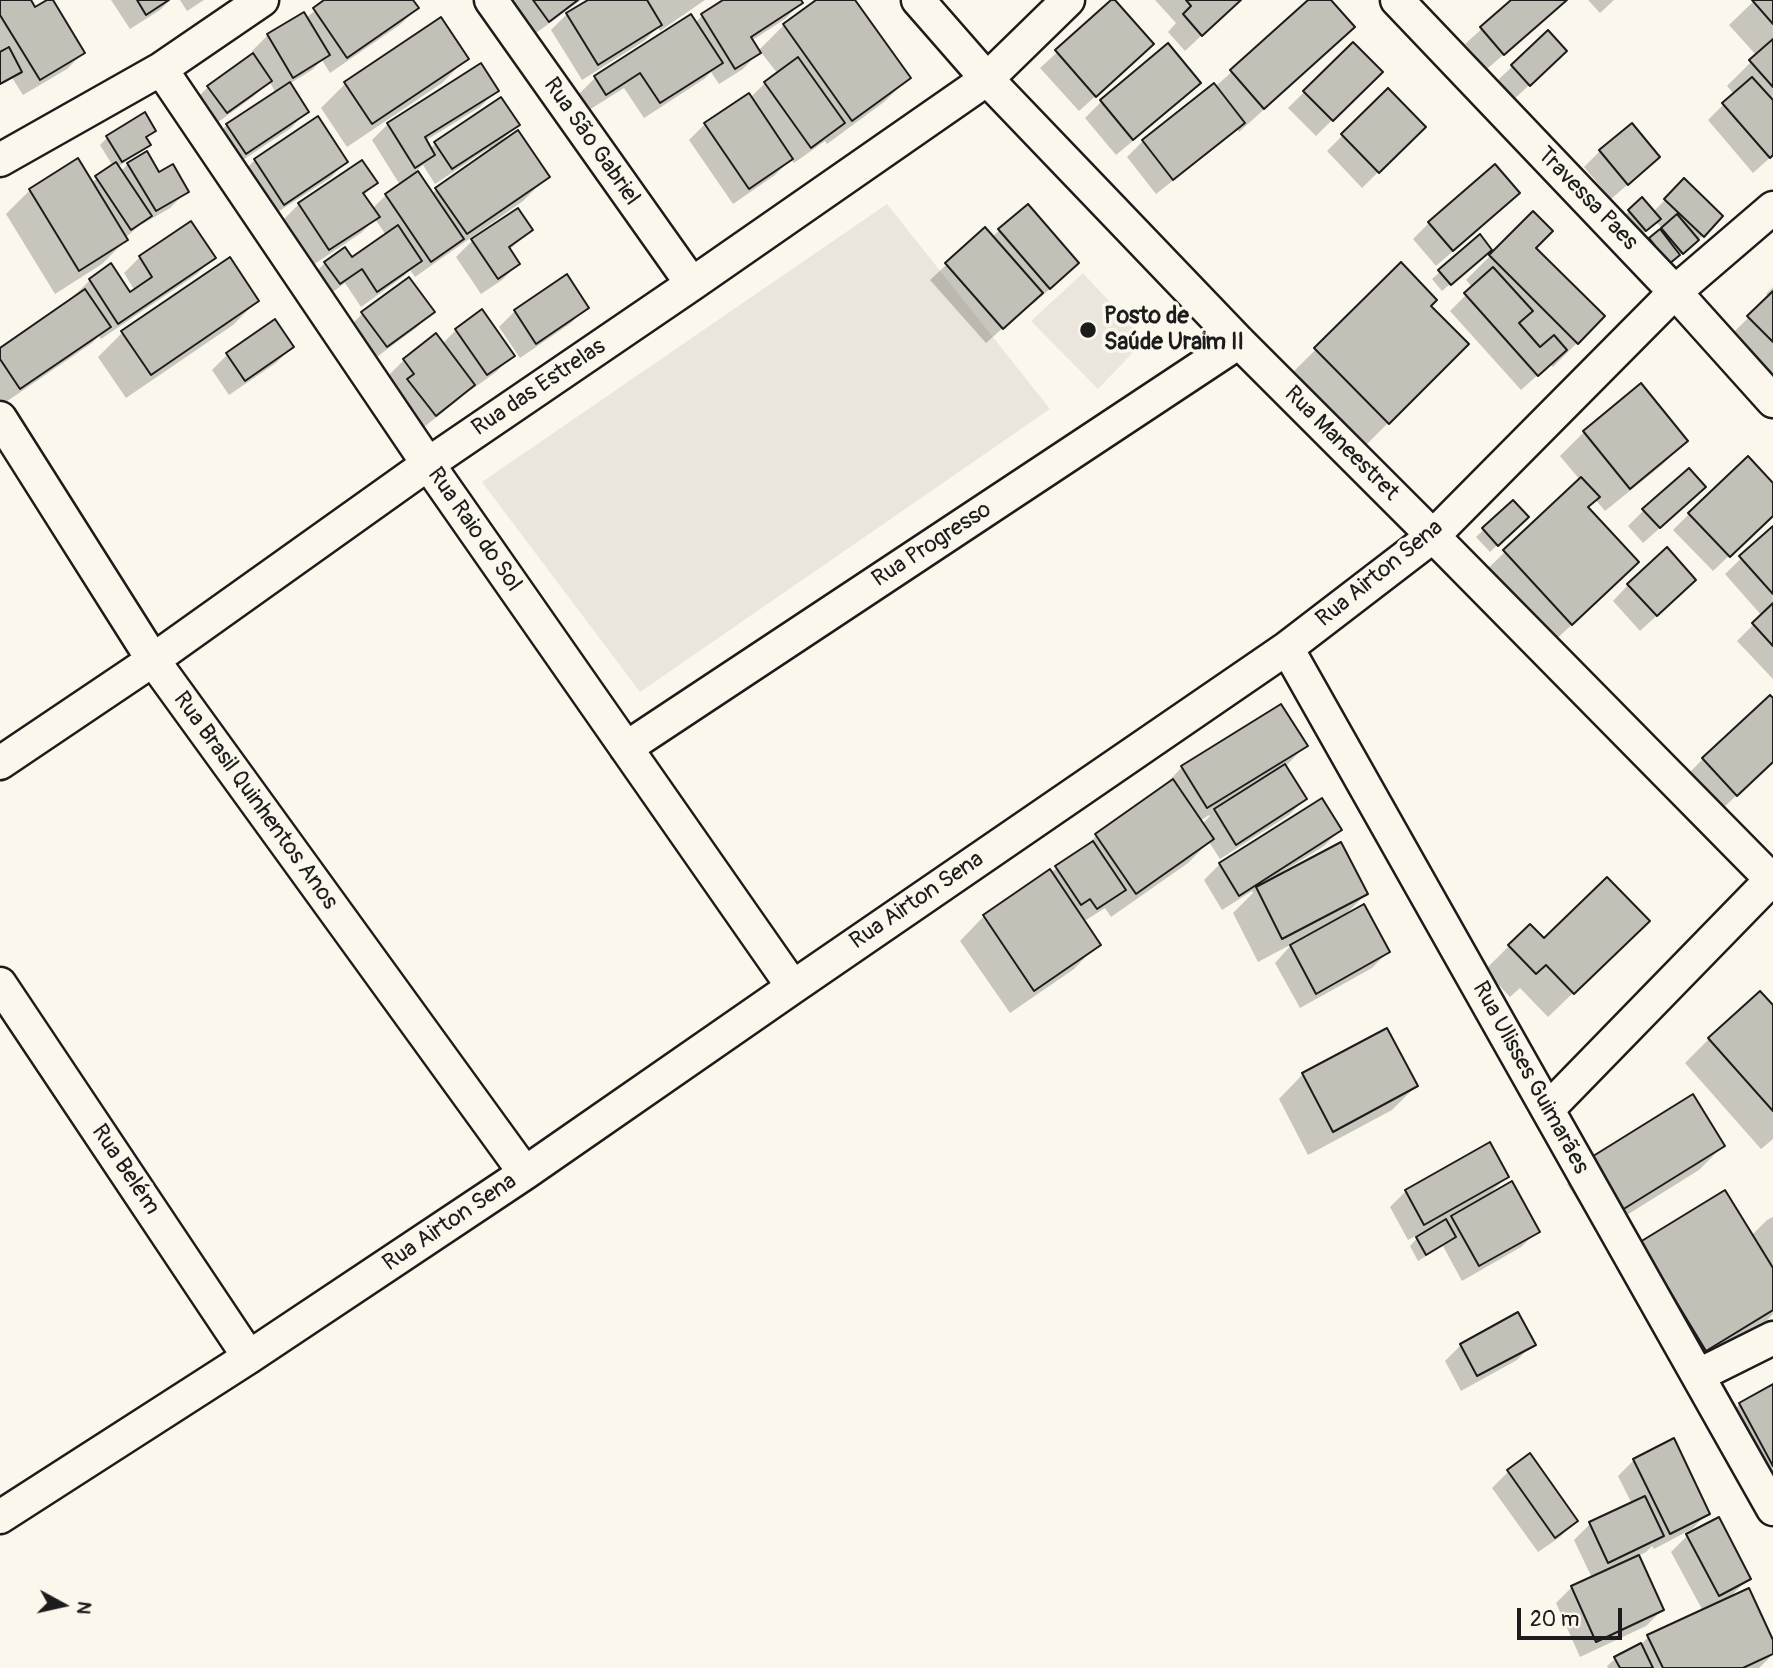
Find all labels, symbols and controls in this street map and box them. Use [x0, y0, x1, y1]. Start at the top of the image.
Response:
street label: Rua São Gabriel [537, 73, 645, 211]
street label: Travessa Paes [1531, 142, 1643, 256]
place label: Posto de Saúde Uraim II [1104, 303, 1244, 357]
marker: Posto de Saúde Uraim II [1078, 320, 1098, 340]
street label: Rua das Estrelas [467, 333, 611, 443]
street label: Rua Maneestret [1278, 381, 1404, 507]
street label: Rua Raio do Sol [421, 463, 527, 597]
street label: Rua Progresso [867, 496, 997, 594]
street label: Rua Airton Sena [1311, 514, 1449, 634]
street label: Rua Brasil Quinhentos Anos [167, 687, 343, 915]
street label: Rua Airton Sena [845, 846, 989, 956]
street label: Rua Ulisses Guimarães [1466, 977, 1594, 1179]
street label: Rua Belém [85, 1120, 165, 1220]
street label: Rua Airton Sena [378, 1168, 522, 1278]
north arrow [28, 1570, 98, 1640]
scale bar [1521, 1594, 1626, 1638]
text: N [71, 1600, 97, 1616]
text: 20 m [1530, 1606, 1579, 1633]

